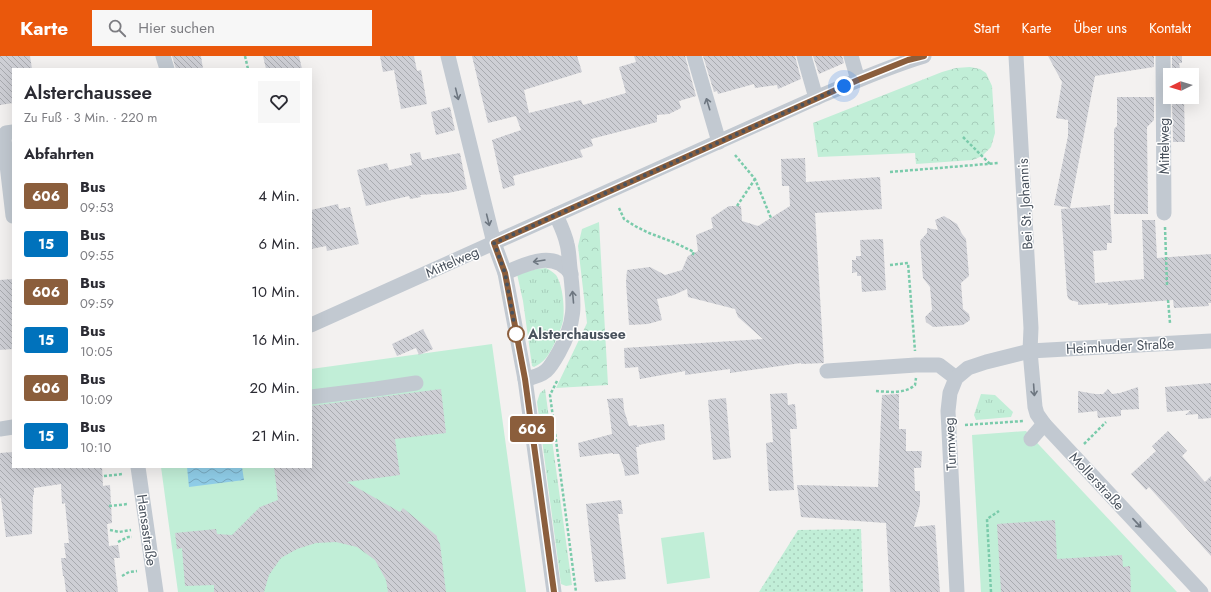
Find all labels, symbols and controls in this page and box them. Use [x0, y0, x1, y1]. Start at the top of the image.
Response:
search box [92, 10, 372, 46]
text: Karte [20, 15, 68, 42]
icon: search [106, 17, 128, 39]
text: Hier suchen [138, 17, 215, 39]
text: Start [974, 18, 1000, 38]
text: Karte [1022, 18, 1052, 38]
text: Über uns [1074, 18, 1127, 38]
text: Kontakt [1149, 18, 1191, 38]
north arrow [1163, 68, 1199, 104]
map controls [1163, 68, 1199, 104]
your location [834, 76, 854, 96]
text: Alsterchaussee [24, 79, 152, 106]
button: heart [258, 81, 300, 123]
one-way arrow [454, 87, 462, 100]
one-way arrow [704, 98, 711, 111]
text: Zu Fuß · 3 Min. · 220 m [24, 108, 158, 127]
street label: Mittelweg [1154, 118, 1174, 174]
text: Abfahrten [24, 143, 94, 165]
street label: Bei St. Johannis [1013, 158, 1037, 250]
text: Bus [80, 176, 105, 198]
text: 4 Min. [258, 185, 300, 207]
text: 606 [32, 186, 60, 206]
text: 09:53 [80, 198, 114, 217]
one-way arrow [485, 213, 492, 226]
text: Bus [80, 224, 105, 246]
text: 6 Min. [258, 233, 300, 255]
text: 15 [38, 234, 54, 254]
street label: Mittelweg [422, 241, 482, 283]
text: 09:55 [80, 246, 114, 265]
one-way arrow [533, 257, 546, 265]
text: Bus [80, 272, 105, 294]
text: 10 Min. [251, 281, 300, 303]
text: 606 [32, 282, 60, 302]
one-way arrow [569, 291, 576, 304]
text: 09:59 [80, 294, 114, 313]
text: Bus [80, 320, 105, 342]
place label: Alsterchaussee [527, 324, 626, 344]
marker: Alsterchaussee [507, 325, 525, 343]
text: 16 Min. [252, 329, 300, 351]
text: 15 [38, 330, 54, 350]
street label: Heimhuder Straße [1065, 333, 1175, 359]
text: 10:05 [80, 342, 113, 361]
text: Bus [80, 368, 105, 390]
text: 20 Min. [250, 377, 300, 399]
text: 606 [32, 378, 60, 398]
one-way arrow [1030, 383, 1037, 396]
text: 10:09 [80, 390, 113, 409]
text: Bus [80, 416, 105, 438]
line badge: 606 [509, 416, 555, 442]
street label: Turmweg [939, 417, 961, 471]
text: 606 [518, 419, 546, 439]
text: 21 Min. [252, 425, 300, 447]
text: 15 [38, 426, 54, 446]
text: 10:10 [80, 438, 111, 457]
street label: Mollerstraße [1065, 447, 1129, 515]
street label: Hansastraße [132, 493, 162, 567]
one-way arrow [1132, 518, 1141, 528]

